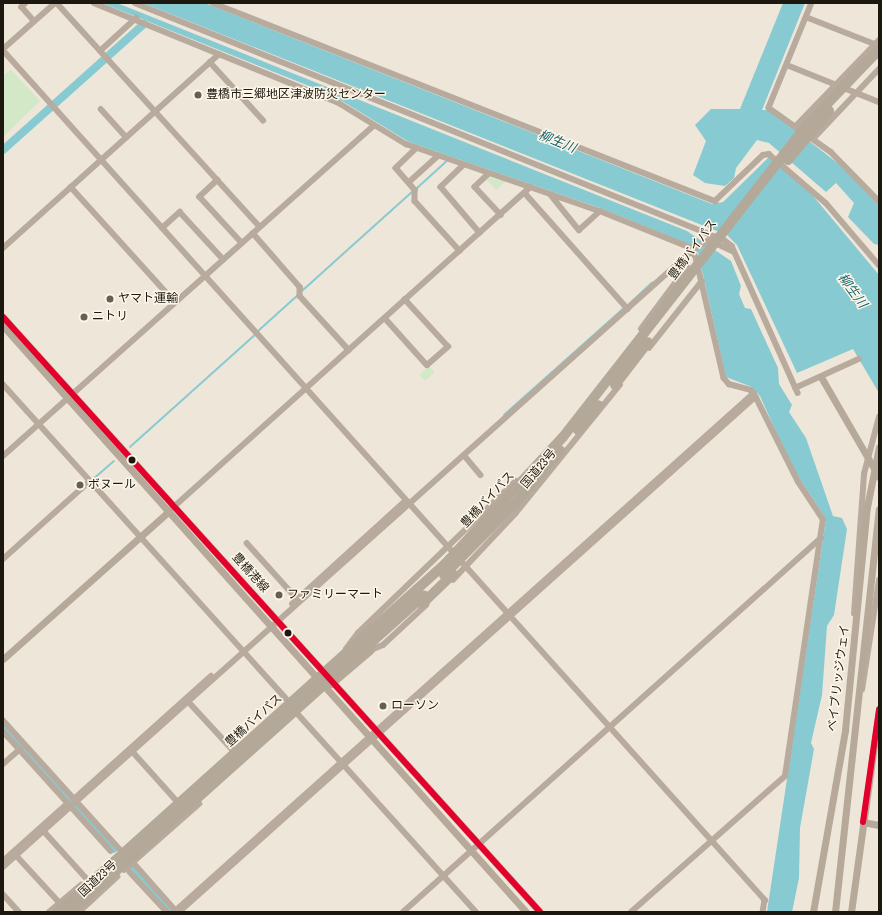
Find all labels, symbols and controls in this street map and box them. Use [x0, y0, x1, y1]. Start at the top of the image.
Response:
place label: 豊橋市三郷地区津波防災センター [206, 88, 386, 102]
marker: 豊橋市三郷地区津波防災センター [193, 90, 203, 100]
water label: 柳生川 [536, 127, 578, 157]
street label: 豊橋バイパス [666, 217, 720, 283]
water label: 柳生川 [834, 271, 870, 311]
place label: ヤマト運輸 [118, 292, 178, 306]
marker: ヤマト運輸 [105, 294, 115, 304]
place label: ニトリ [92, 310, 128, 324]
marker: ニトリ [79, 312, 89, 322]
street label: 国道23号 [518, 446, 560, 492]
unlabelled marker [127, 455, 137, 465]
street label: 豊橋バイパス [458, 469, 518, 531]
place label: ボヌール [88, 478, 136, 492]
marker: ボヌール [75, 480, 85, 490]
street label: 豊橋港線 [229, 550, 271, 596]
place label: ファミリーマート [287, 588, 383, 602]
marker: ファミリーマート [274, 590, 284, 600]
street label: ベイブリッジウェイ [825, 624, 853, 732]
unlabelled marker [283, 628, 293, 638]
street label: 豊橋バイパス [222, 692, 286, 750]
place label: ローソン [391, 699, 439, 713]
marker: ローソン [378, 701, 388, 711]
street label: 国道23号 [76, 858, 120, 900]

